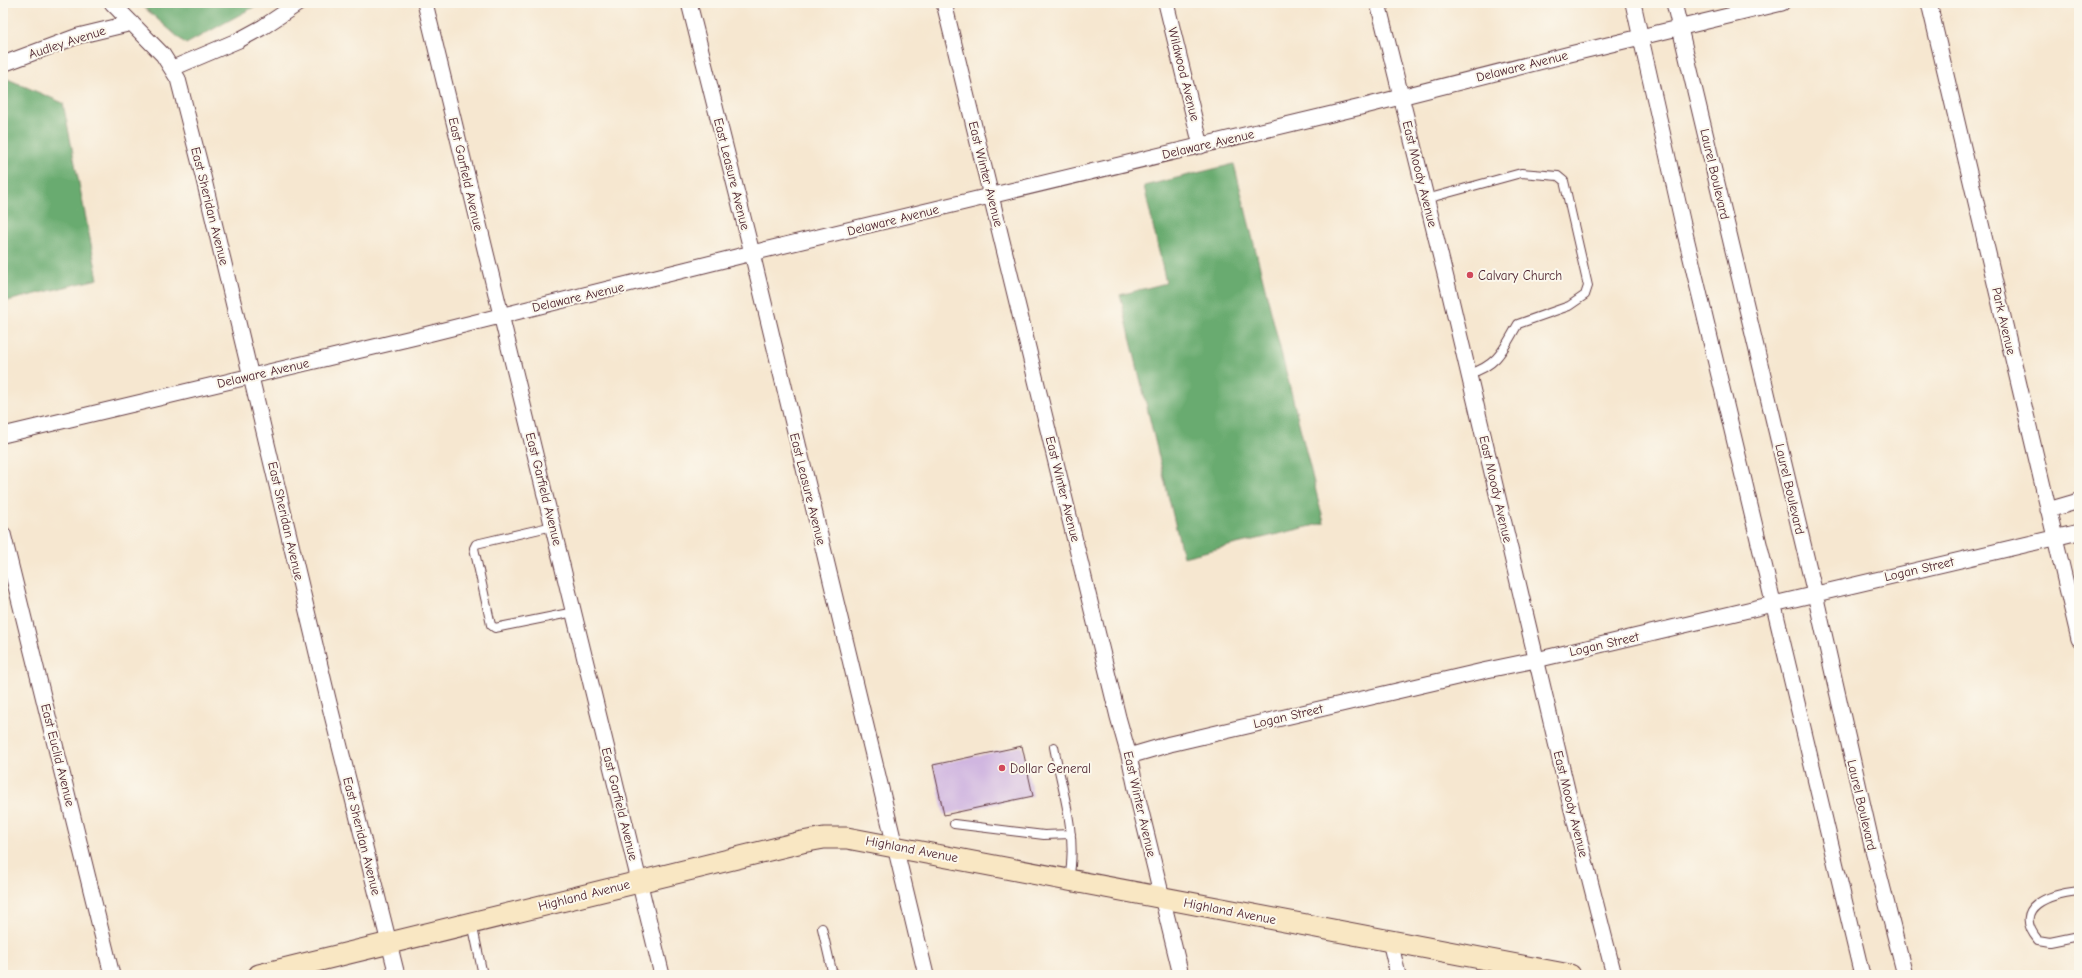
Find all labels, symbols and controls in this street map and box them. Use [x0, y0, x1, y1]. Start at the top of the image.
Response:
street label: Audley Avenue [27, 22, 108, 62]
street label: Wildwood Avenue [1165, 26, 1203, 123]
street label: Delaware Avenue [1475, 47, 1570, 85]
street label: East Garfield Avenue [446, 116, 486, 233]
street label: East Leasure Avenue [711, 116, 753, 232]
street label: East Moody Avenue [1400, 119, 1441, 229]
street label: East Winter Avenue [966, 120, 1007, 229]
street label: Delaware Avenue [1161, 126, 1256, 162]
street label: Laurel Boulevard [1697, 127, 1733, 221]
street label: East Sheridan Avenue [188, 145, 232, 267]
street label: Delaware Avenue [846, 201, 941, 239]
place label: Calvary Church [1478, 268, 1562, 283]
marker: Calvary Church [1465, 270, 1475, 280]
street label: Delaware Avenue [531, 279, 626, 315]
street label: Park Avenue [1989, 286, 2019, 357]
street label: Delaware Avenue [216, 355, 311, 391]
street label: East Garfield Avenue [523, 431, 565, 548]
street label: East Leasure Avenue [787, 431, 829, 547]
street label: East Moody Avenue [1476, 434, 1516, 544]
street label: East Winter Avenue [1043, 435, 1084, 544]
street label: Laurel Boulevard [1772, 442, 1808, 536]
street label: East Sheridan Avenue [265, 460, 307, 582]
street label: Logan Street [1883, 553, 1956, 584]
street label: Logan Street [1568, 628, 1641, 659]
street label: Logan Street [1252, 700, 1325, 731]
street label: East Euclid Avenue [38, 702, 78, 808]
street label: East Garfield Avenue [599, 746, 641, 863]
street label: East Moody Avenue [1551, 749, 1592, 859]
street label: East Winter Avenue [1121, 750, 1160, 859]
street label: Laurel Boulevard [1844, 758, 1880, 852]
place label: Dollar General [1010, 761, 1091, 776]
marker: Dollar General [997, 763, 1007, 773]
street label: East Sheridan Avenue [340, 775, 384, 897]
street label: Highland Avenue [865, 833, 960, 865]
street label: Highland Avenue [537, 876, 632, 914]
street label: Highland Avenue [1183, 895, 1278, 927]

